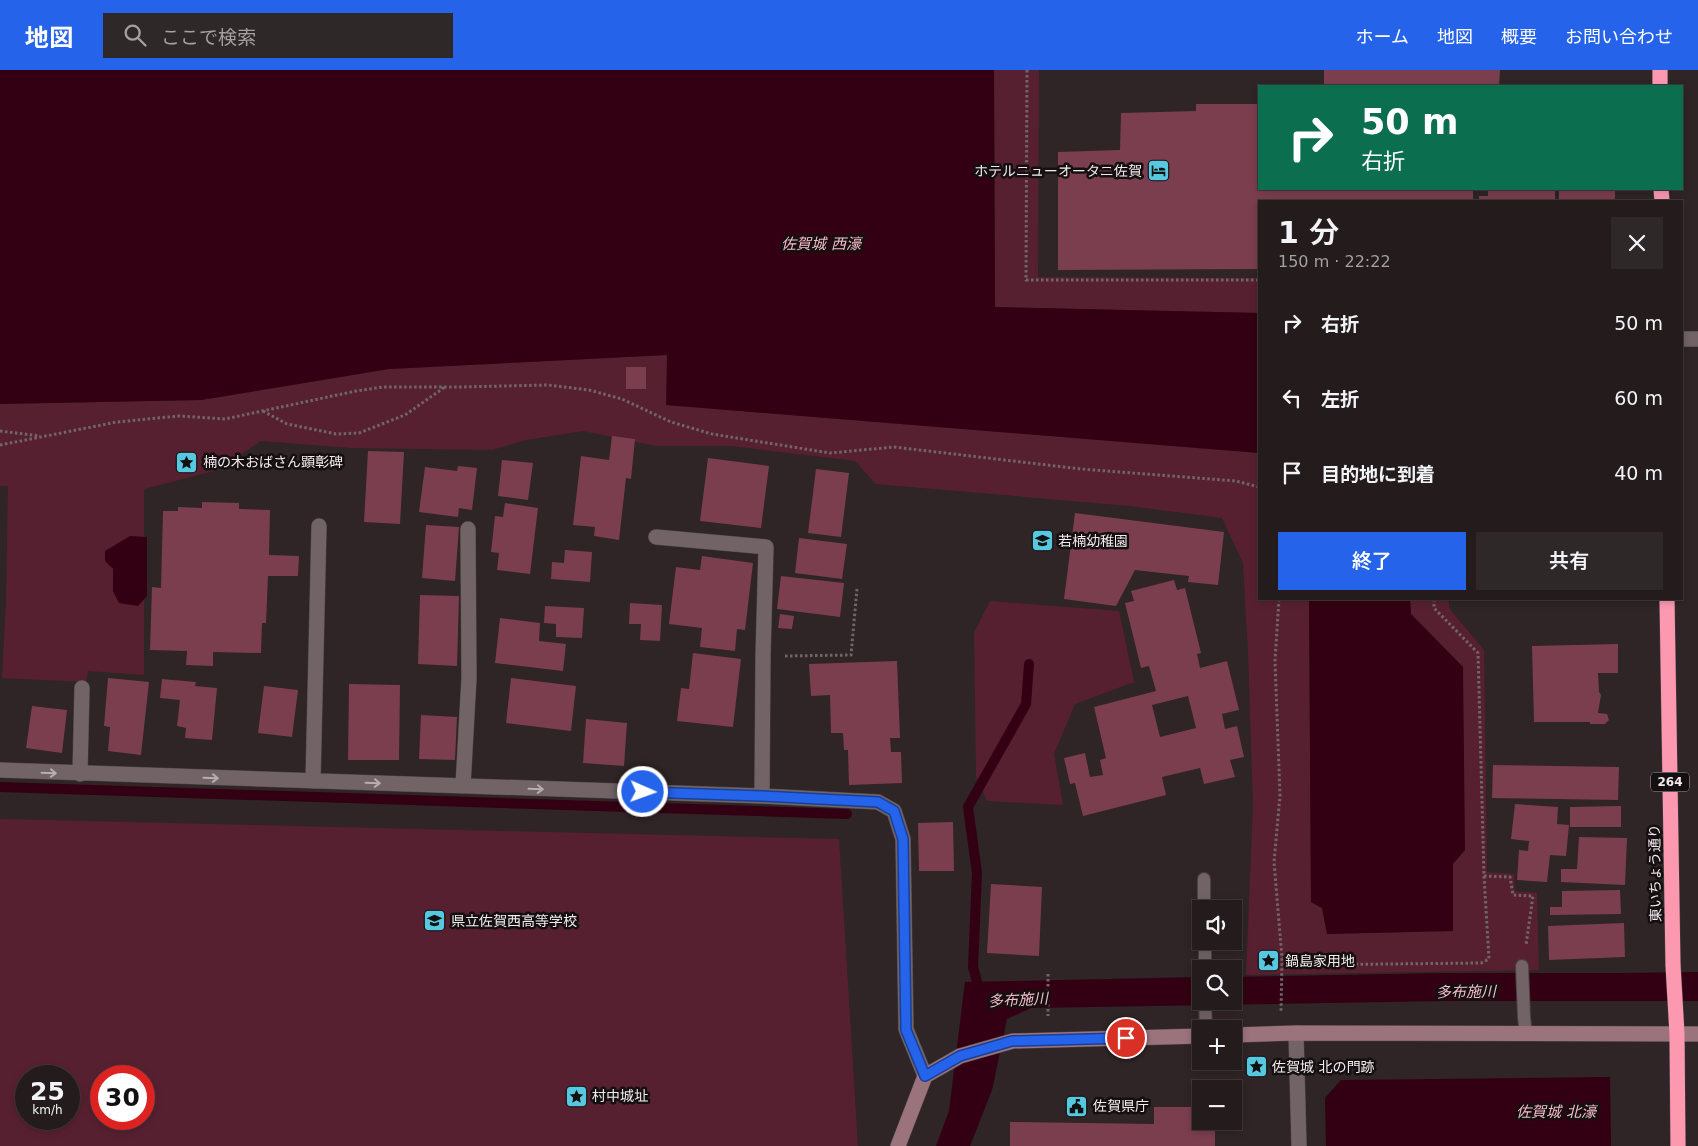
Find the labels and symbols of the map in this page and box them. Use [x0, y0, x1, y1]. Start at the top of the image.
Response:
hotel icon: ホテルニューオータニ佐賀 [1146, 159, 1170, 183]
place label: ホテルニューオータニ佐賀 [974, 163, 1142, 179]
water label: 佐賀城 西濠 [781, 235, 864, 253]
place icon: 楠の木おばさん顕彰碑 [175, 450, 199, 474]
place label: 楠の木おばさん顕彰碑 [203, 454, 343, 470]
school or university icon: 若楠幼稚園 [1030, 529, 1054, 553]
place label: 若楠幼稚園 [1058, 533, 1128, 549]
position arrow [616, 765, 668, 817]
one-way arrow [40, 768, 56, 777]
road number: 264 [1651, 772, 1689, 792]
one-way arrow [202, 773, 219, 783]
one-way arrow [365, 779, 381, 788]
one-way arrow [528, 784, 544, 793]
street label: 東いちょう通り [1646, 824, 1664, 922]
school or university icon: 県立佐賀西高等学校 [423, 909, 447, 933]
place label: 県立佐賀西高等学校 [451, 913, 577, 929]
place icon: 鍋島家用地 [1257, 949, 1281, 973]
place label: 鍋島家用地 [1285, 953, 1355, 969]
water label: 多布施川 [1436, 982, 1498, 1002]
water label: 多布施川 [988, 989, 1050, 1011]
pin [1105, 1017, 1147, 1059]
place icon: 佐賀城 北の門跡 [1244, 1055, 1268, 1079]
place label: 佐賀城 北の門跡 [1272, 1059, 1374, 1075]
speed limit sign: 30 [90, 1065, 155, 1130]
place icon: 村中城址 [564, 1084, 588, 1108]
place label: 村中城址 [592, 1088, 648, 1104]
public building icon: 佐賀県庁 [1065, 1094, 1089, 1118]
place label: 佐賀県庁 [1093, 1098, 1149, 1114]
water label: 佐賀城 北濠 [1516, 1103, 1599, 1121]

